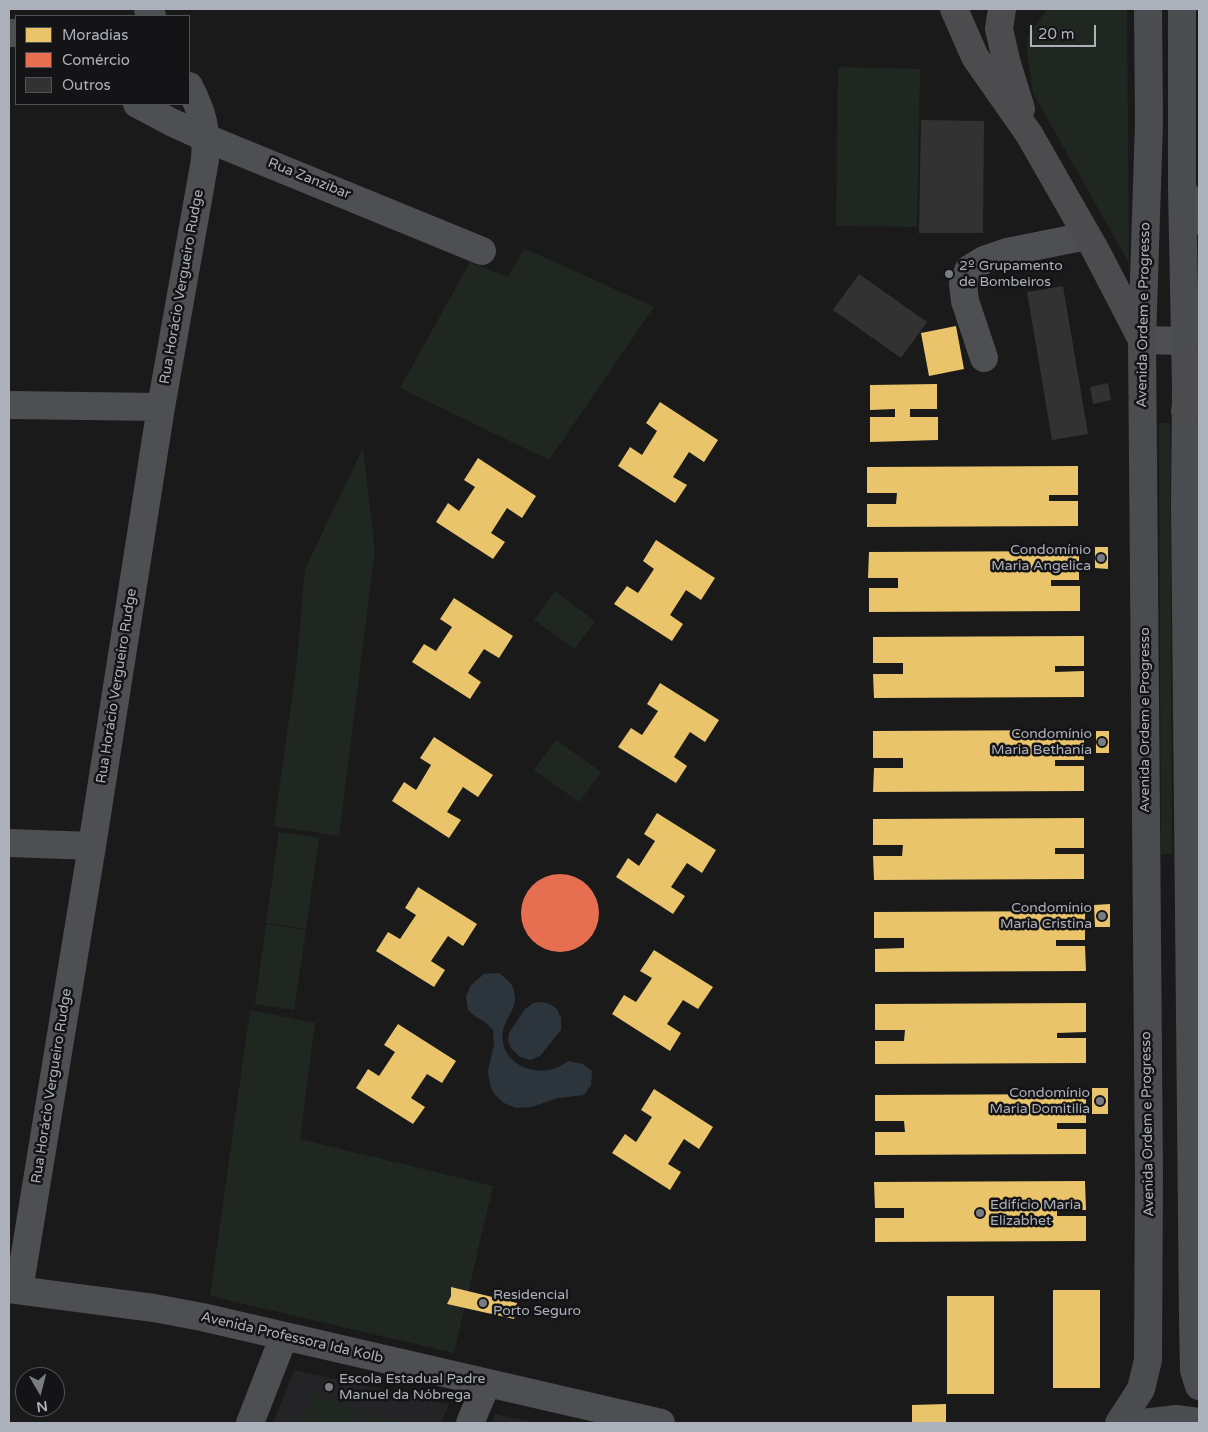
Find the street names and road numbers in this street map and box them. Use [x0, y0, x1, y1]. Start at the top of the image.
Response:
street label: Rua Zanzibar [265, 155, 353, 203]
street label: Rua Horácio Vergueiro Rudge [157, 188, 207, 386]
street label: Avenida Ordem e Progresso [1134, 222, 1154, 408]
street label: Rua Horácio Vergueiro Rudge [93, 587, 141, 785]
street label: Avenida Ordem e Progresso [1137, 627, 1153, 813]
street label: Rua Horácio Vergueiro Rudge [28, 987, 76, 1185]
street label: Avenida Ordem e Progresso [1138, 1031, 1158, 1217]
street label: Avenida Professora Ida Kolb [199, 1309, 385, 1367]

